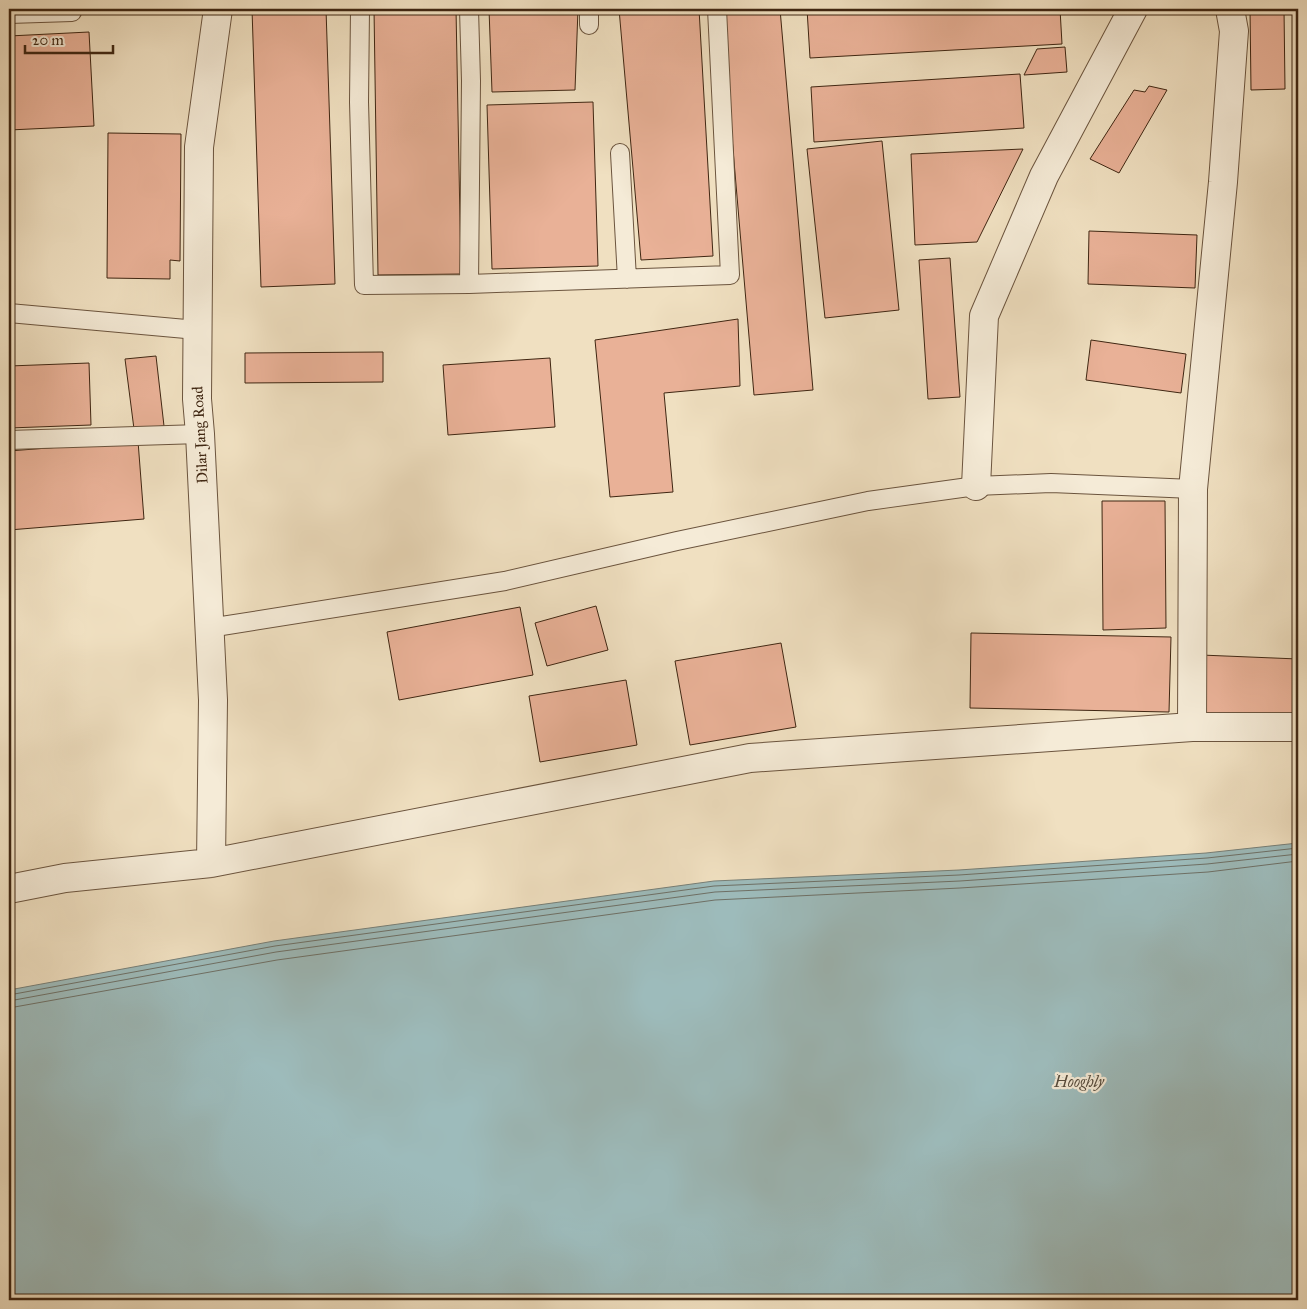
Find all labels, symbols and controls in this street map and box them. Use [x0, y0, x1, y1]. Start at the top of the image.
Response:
scale bar [25, 22, 112, 54]
text: 20 m [32, 31, 64, 49]
street label: Dilar Jang Road [188, 385, 213, 484]
water label: Hooghly [1053, 1072, 1105, 1091]

